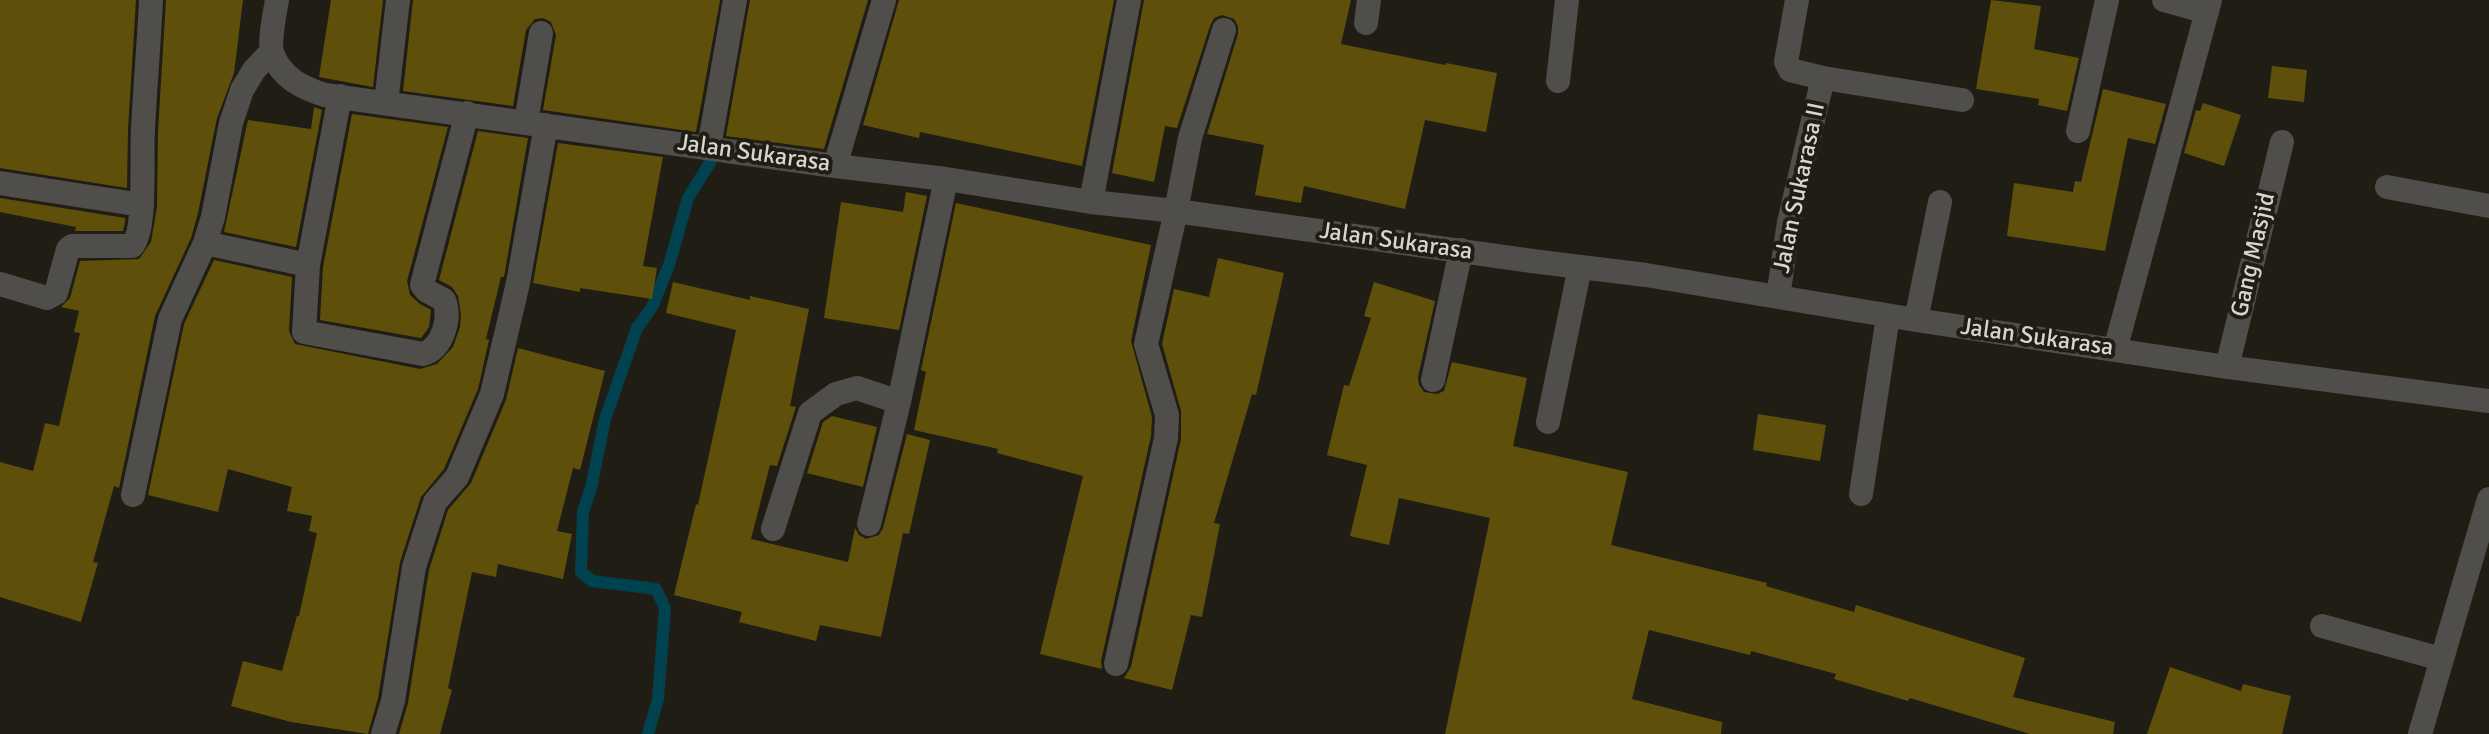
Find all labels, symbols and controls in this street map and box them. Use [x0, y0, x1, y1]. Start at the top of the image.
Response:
street label: Jalan Sukarasa II [1768, 100, 1832, 276]
street label: Jalan Sukarasa [676, 129, 832, 179]
street label: Gang Masjid [2226, 190, 2282, 320]
street label: Jalan Sukarasa [1318, 217, 1474, 267]
street label: Jalan Sukarasa [1959, 313, 2115, 363]

